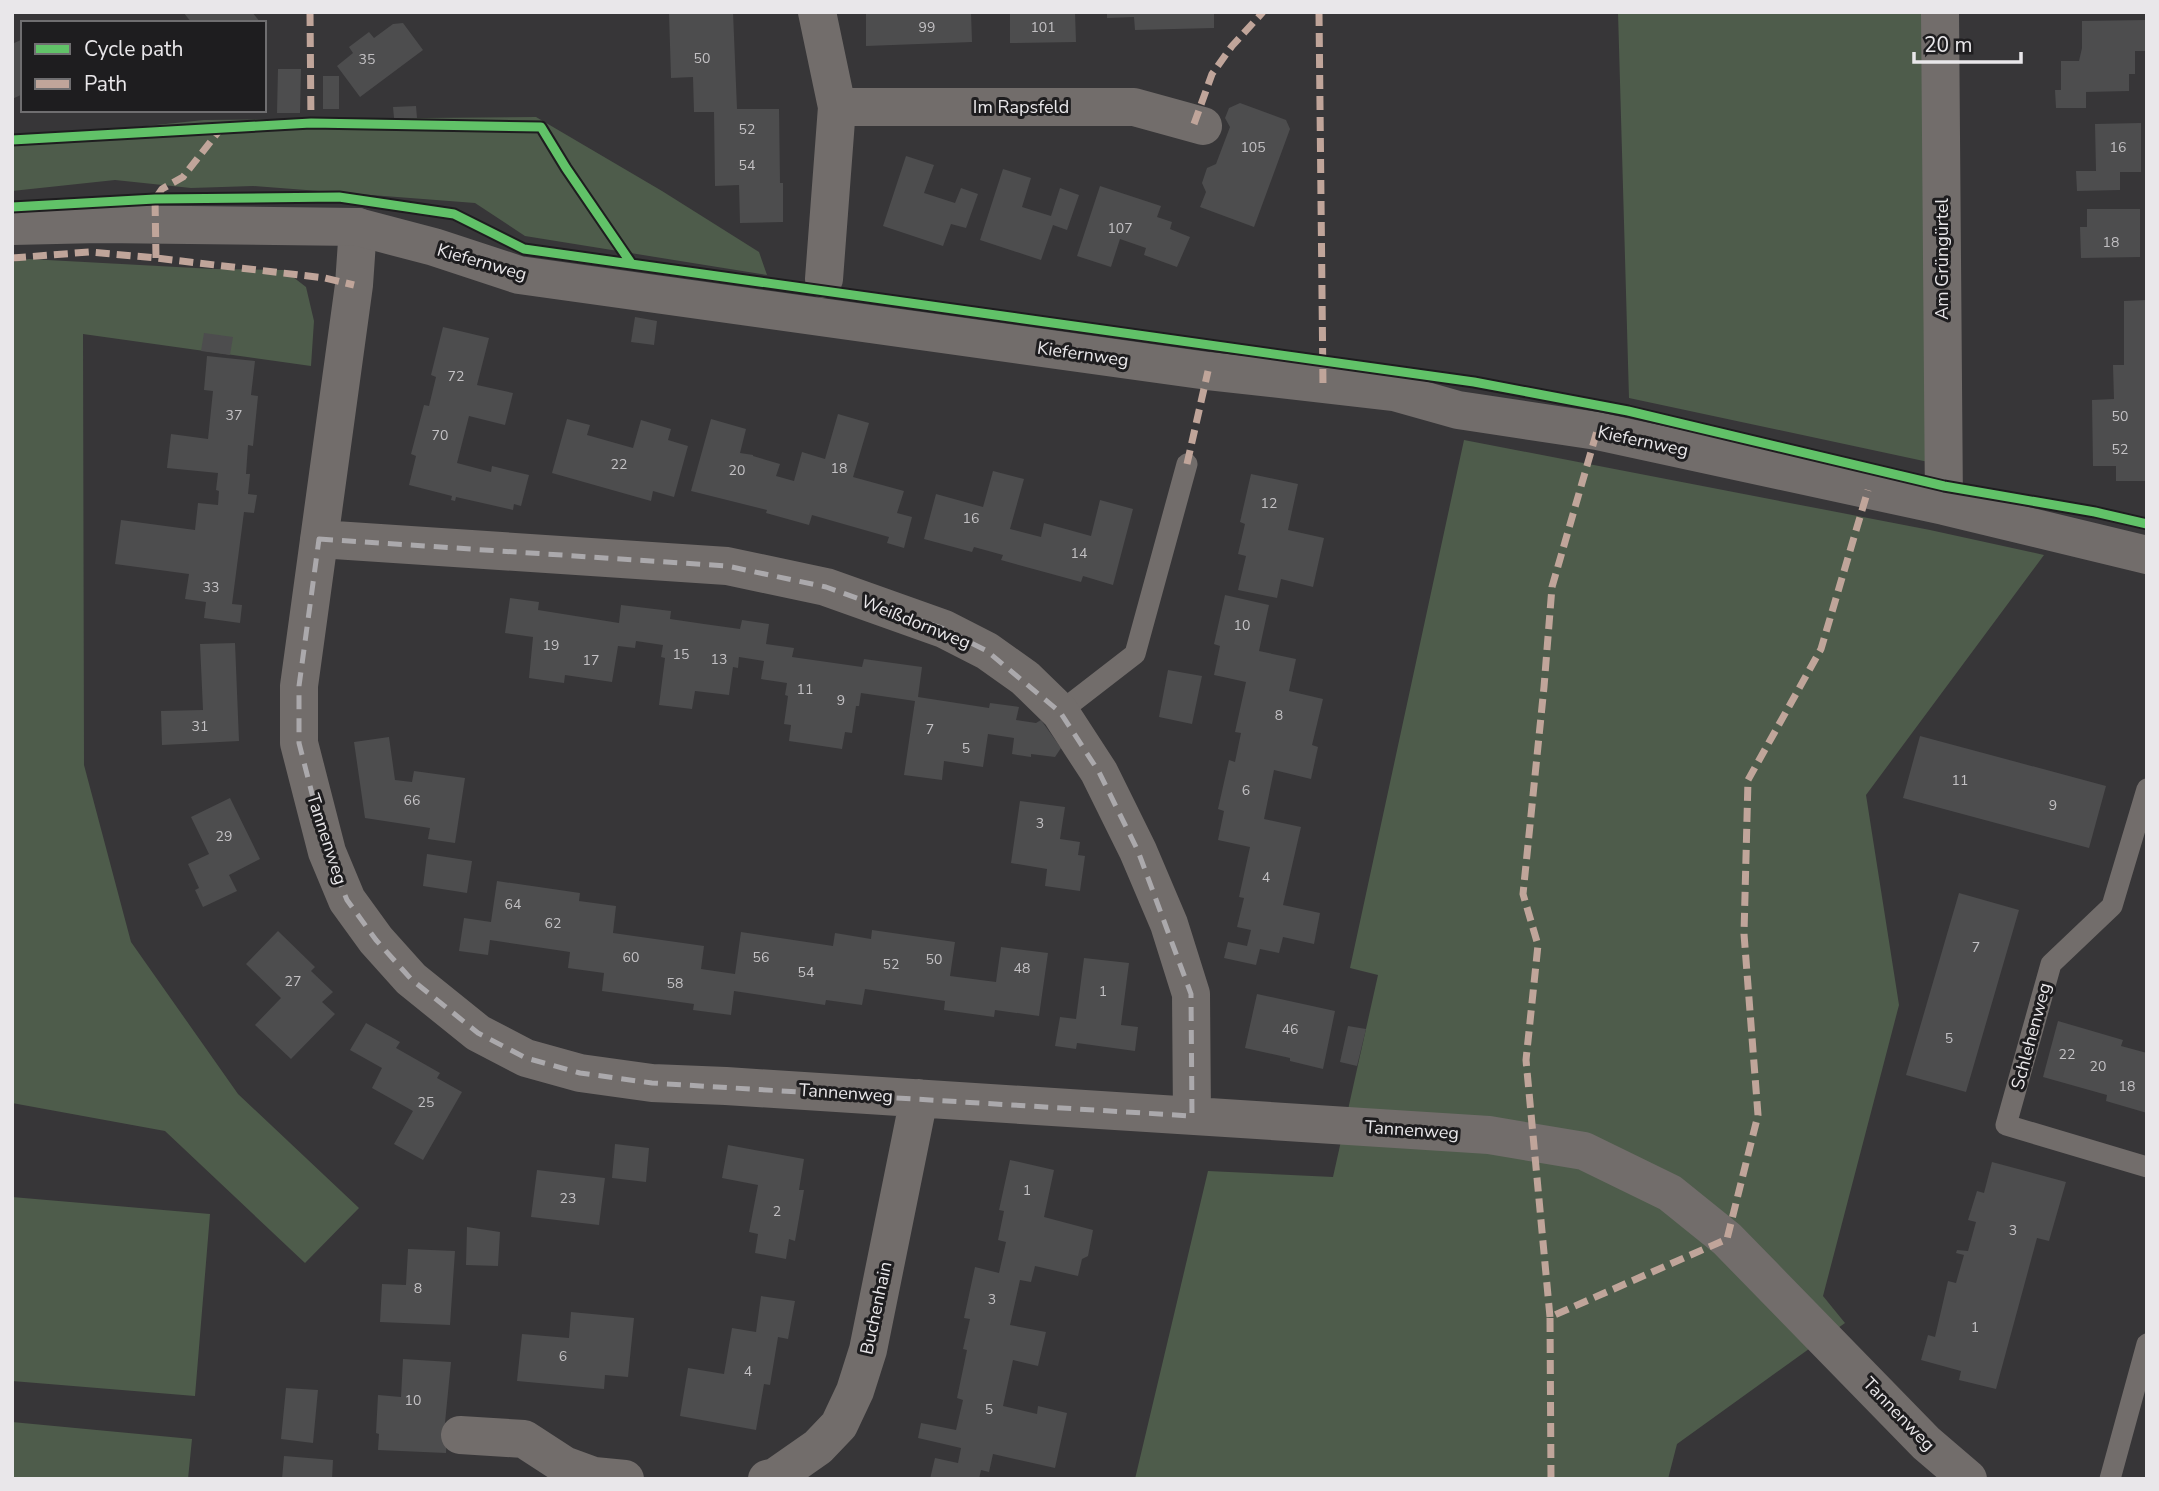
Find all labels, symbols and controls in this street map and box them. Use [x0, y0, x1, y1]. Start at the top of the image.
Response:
house number: 99 [919, 18, 935, 37]
house number: 101 [1030, 18, 1056, 37]
legend [21, 21, 266, 112]
scale bar [1914, 21, 2021, 65]
text: 20 m [1924, 31, 1973, 59]
text: Cycle path [84, 35, 183, 63]
house number: 50 [694, 49, 710, 68]
house number: 35 [359, 50, 375, 69]
text: Path [84, 70, 127, 98]
street label: Im Rapsfeld [973, 95, 1069, 119]
house number: 52 [739, 120, 755, 139]
house number: 105 [1240, 138, 1266, 157]
house number: 16 [2110, 138, 2126, 157]
house number: 54 [739, 156, 755, 175]
street label: Am Grüngürtel [1930, 197, 1954, 320]
house number: 107 [1107, 219, 1133, 238]
house number: 18 [2103, 233, 2119, 252]
street label: Kiefernweg [434, 238, 530, 286]
street label: Kiefernweg [1036, 336, 1130, 372]
house number: 72 [448, 367, 464, 386]
house number: 37 [226, 406, 242, 425]
house number: 50 [2112, 407, 2128, 426]
street label: Kiefernweg [1595, 420, 1691, 462]
house number: 70 [432, 426, 448, 445]
house number: 52 [2112, 440, 2128, 459]
house number: 22 [611, 455, 627, 474]
house number: 18 [831, 459, 847, 478]
house number: 20 [729, 461, 745, 480]
house number: 12 [1261, 494, 1277, 513]
house number: 16 [963, 509, 979, 528]
house number: 14 [1071, 544, 1087, 563]
house number: 33 [203, 578, 219, 597]
street label: Weißdornweg [858, 589, 974, 655]
house number: 10 [1234, 616, 1250, 635]
house number: 19 [543, 636, 559, 655]
house number: 15 [673, 645, 689, 664]
house number: 13 [711, 650, 727, 669]
house number: 17 [583, 651, 599, 670]
house number: 11 [797, 680, 813, 699]
house number: 9 [837, 691, 845, 710]
house number: 8 [1275, 706, 1283, 725]
house number: 31 [192, 717, 208, 736]
house number: 7 [926, 720, 934, 739]
house number: 5 [962, 739, 970, 758]
house number: 11 [1952, 771, 1968, 790]
house number: 6 [1242, 781, 1250, 800]
street label: Tannenweg [301, 790, 353, 888]
house number: 66 [404, 791, 420, 810]
house number: 9 [2049, 796, 2057, 815]
house number: 3 [1036, 814, 1044, 833]
house number: 29 [216, 827, 232, 846]
house number: 4 [1262, 868, 1270, 887]
house number: 64 [505, 895, 521, 914]
house number: 62 [545, 914, 561, 933]
house number: 7 [1972, 938, 1980, 957]
house number: 60 [623, 948, 639, 967]
house number: 56 [753, 948, 769, 967]
house number: 50 [926, 950, 942, 969]
house number: 52 [883, 955, 899, 974]
house number: 48 [1014, 959, 1030, 978]
house number: 54 [798, 963, 814, 982]
house number: 27 [285, 972, 301, 991]
house number: 58 [667, 974, 683, 993]
street label: Schlehenweg [2005, 980, 2057, 1092]
house number: 1 [1099, 982, 1107, 1001]
house number: 46 [1282, 1020, 1298, 1039]
house number: 5 [1945, 1029, 1953, 1048]
house number: 22 [2059, 1045, 2075, 1064]
house number: 20 [2090, 1057, 2106, 1076]
house number: 18 [2119, 1077, 2135, 1096]
street label: Tannenweg [798, 1078, 894, 1108]
house number: 25 [418, 1093, 434, 1112]
street label: Tannenweg [1364, 1115, 1460, 1145]
house number: 1 [1023, 1181, 1031, 1200]
house number: 23 [560, 1189, 576, 1208]
house number: 2 [773, 1202, 781, 1221]
house number: 3 [2009, 1221, 2017, 1240]
street label: Buchenhain [854, 1259, 898, 1357]
house number: 8 [414, 1279, 422, 1298]
house number: 3 [988, 1290, 996, 1309]
house number: 1 [1971, 1318, 1979, 1337]
house number: 6 [559, 1347, 567, 1366]
house number: 4 [744, 1362, 752, 1381]
street label: Tannenweg [1858, 1372, 1940, 1456]
house number: 10 [405, 1391, 421, 1410]
house number: 5 [985, 1400, 993, 1419]

